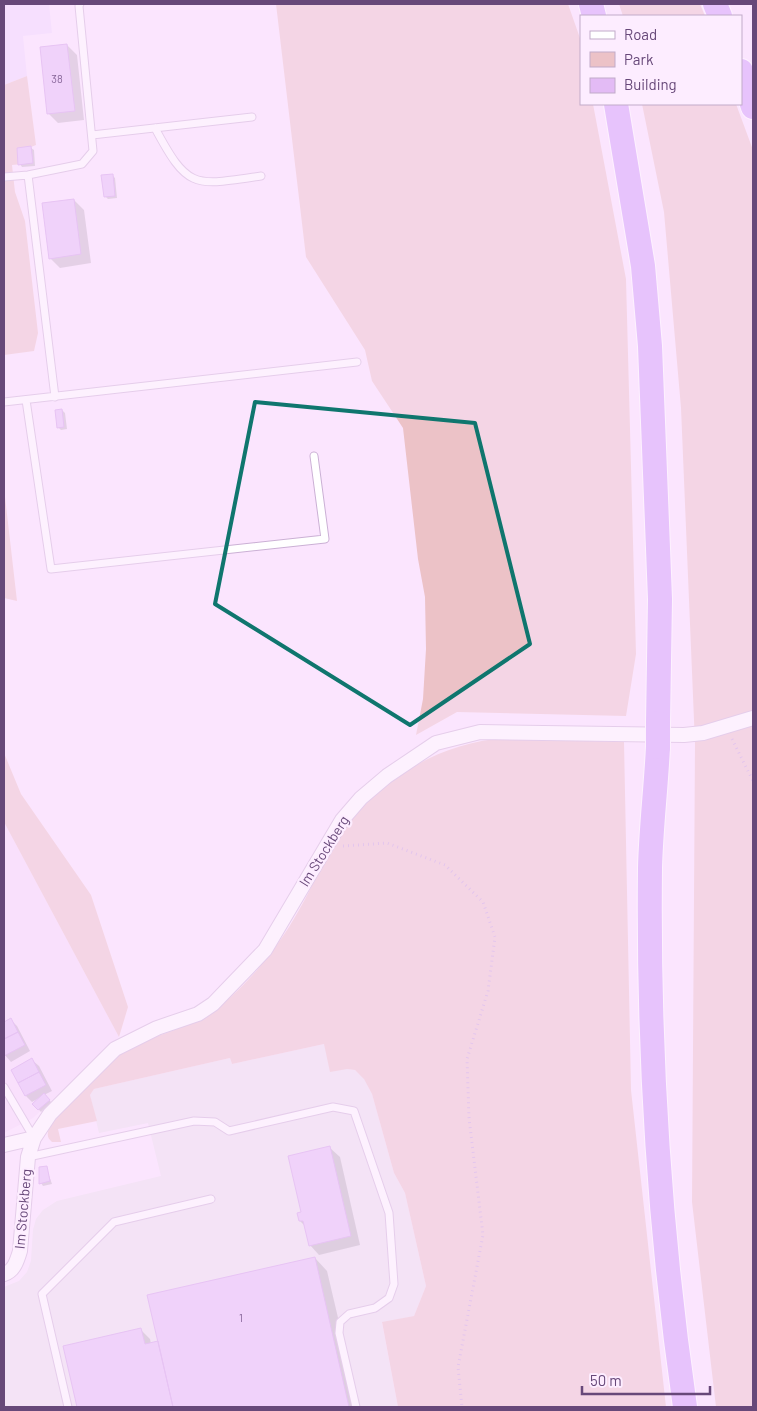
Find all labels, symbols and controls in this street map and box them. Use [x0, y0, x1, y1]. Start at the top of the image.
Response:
legend [580, 15, 742, 105]
text: Road [624, 25, 657, 43]
text: Park [624, 50, 654, 68]
house number: 38 [51, 72, 63, 85]
text: Building [624, 75, 677, 93]
street label: Im Stockberg [295, 812, 352, 889]
street label: Im Stockberg [11, 1168, 34, 1250]
house number: 1 [239, 1311, 243, 1324]
scale bar [582, 1364, 710, 1396]
text: 50 m [590, 1371, 622, 1389]

